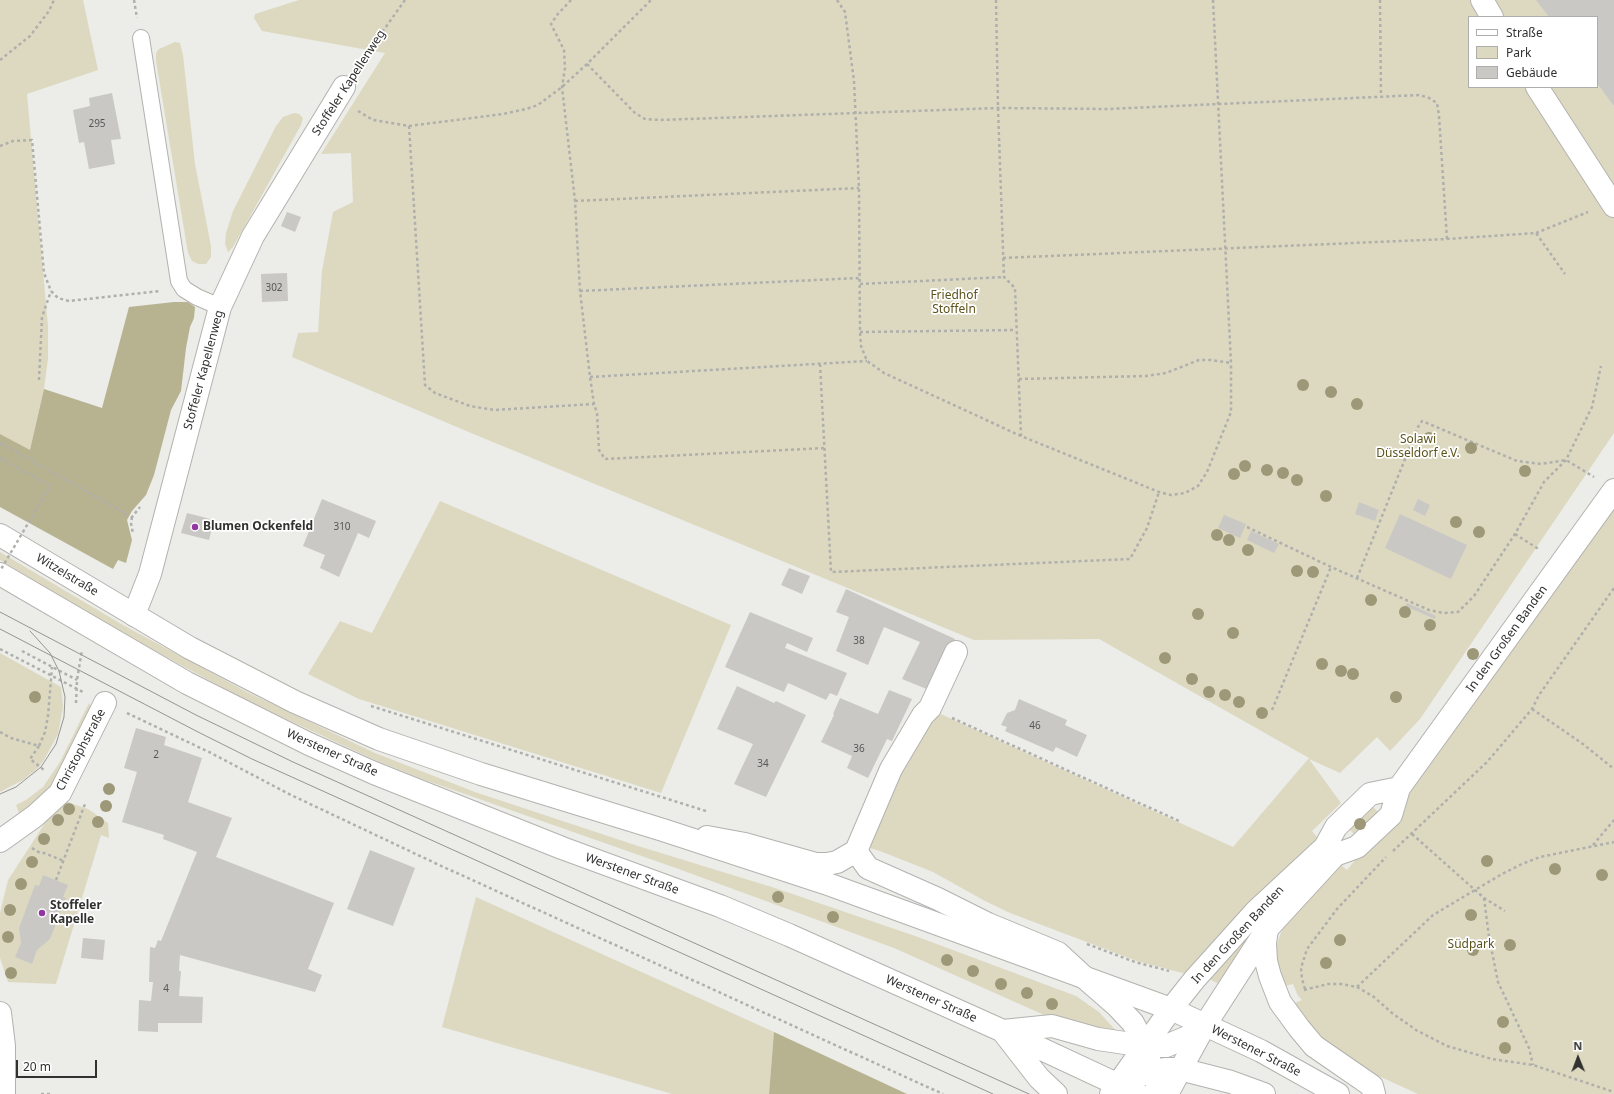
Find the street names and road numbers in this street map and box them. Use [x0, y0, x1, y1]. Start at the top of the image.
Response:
street label: Stoffeler Kapellenweg [309, 27, 389, 139]
street label: Stoffeler Kapellenweg [181, 309, 227, 431]
street label: Witzelstraße [33, 551, 101, 599]
street label: In den Großen Banden [1463, 583, 1551, 695]
street label: Christophstraße [53, 706, 109, 794]
street label: Werstener Straße [284, 726, 380, 780]
street label: Werstener Straße [583, 850, 681, 898]
street label: In den Großen Banden [1189, 883, 1287, 987]
street label: Werstener Straße [883, 972, 979, 1026]
street label: Werstener Straße [1209, 1022, 1303, 1080]

